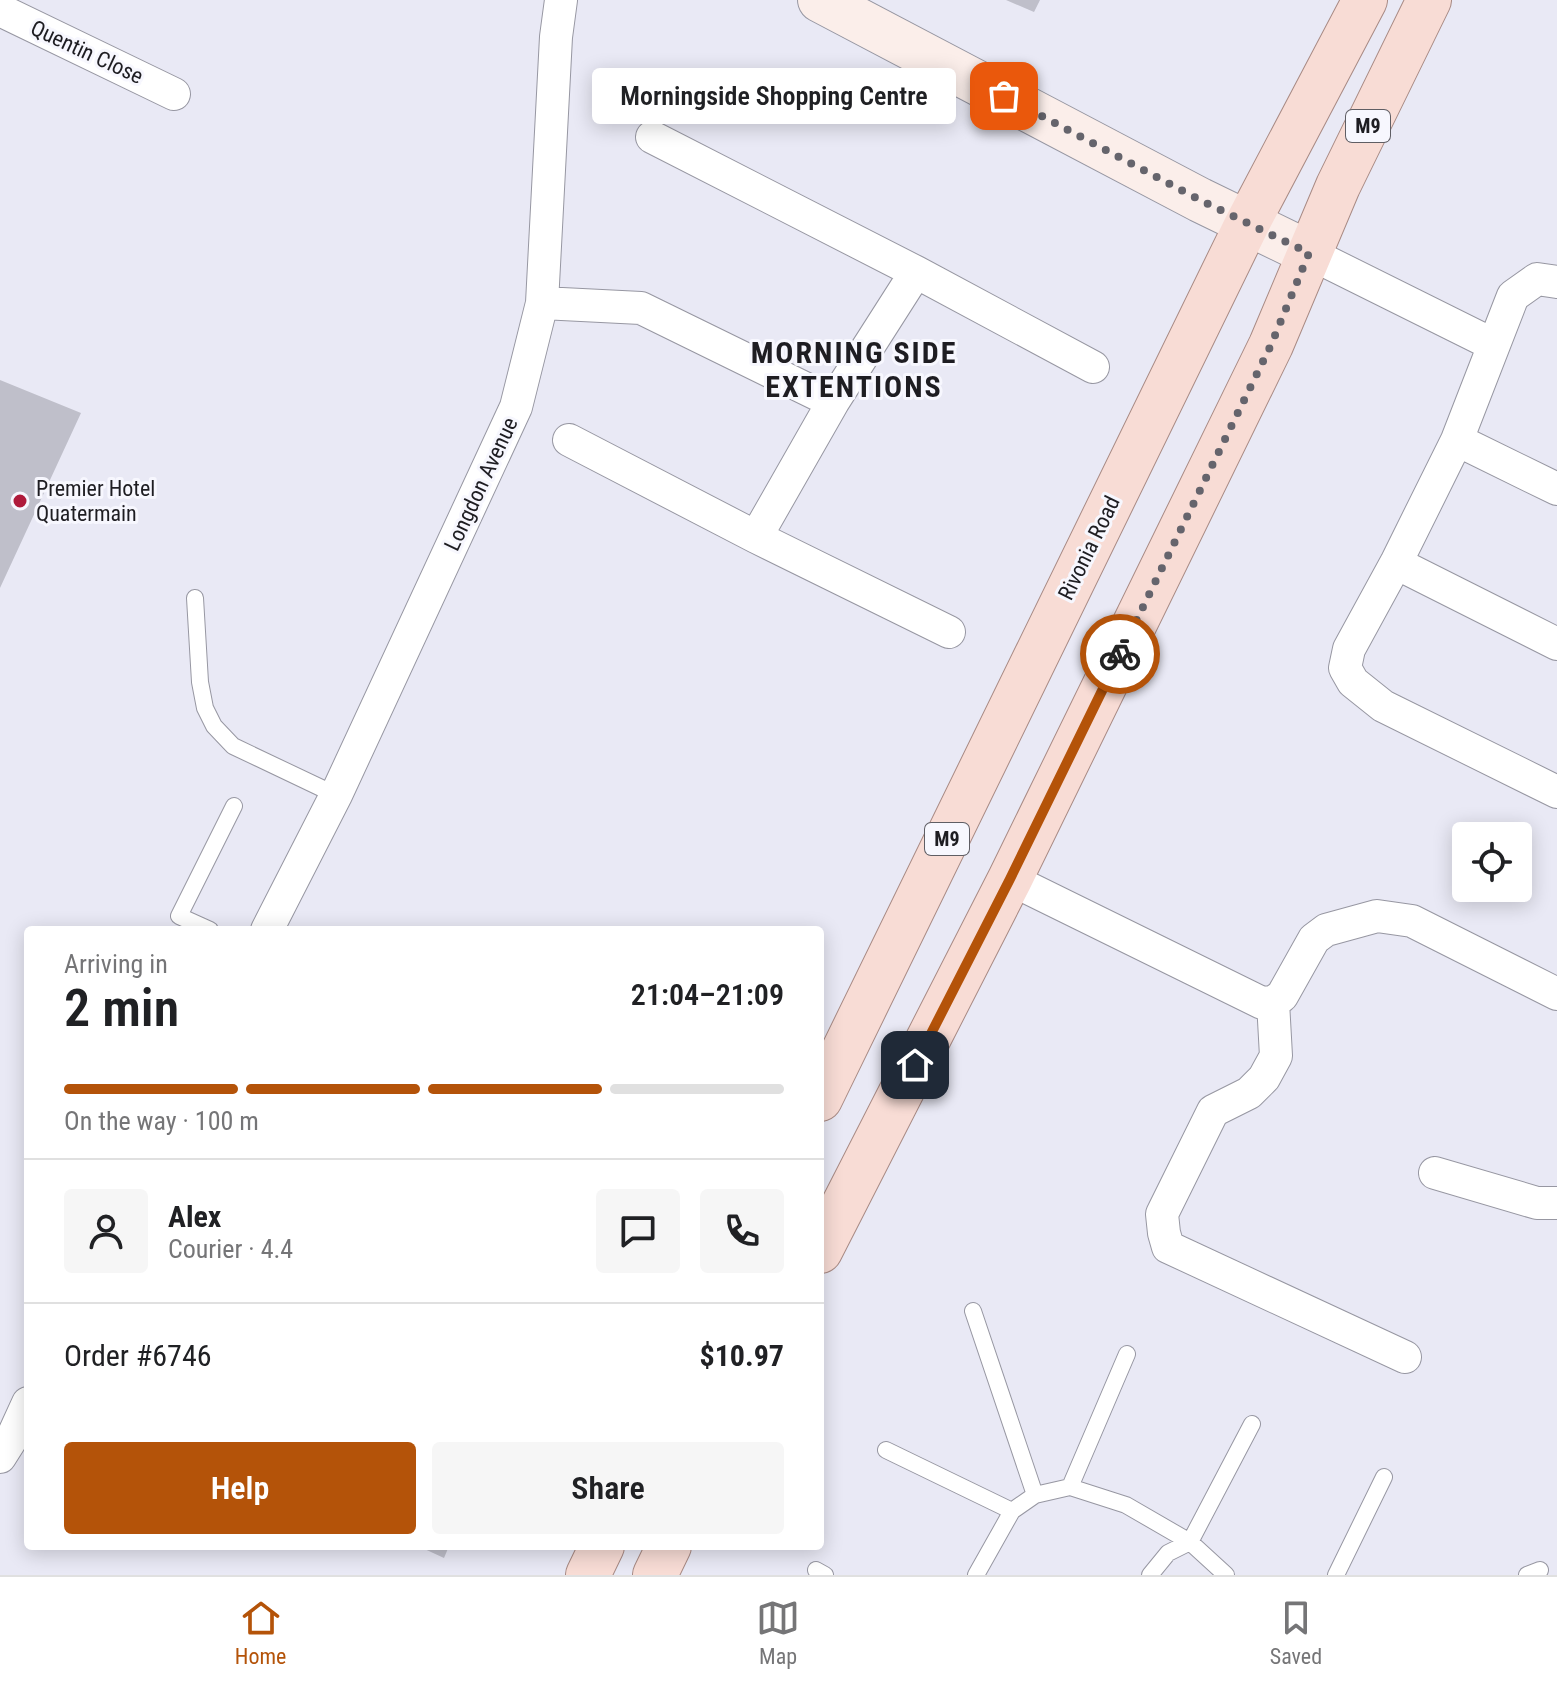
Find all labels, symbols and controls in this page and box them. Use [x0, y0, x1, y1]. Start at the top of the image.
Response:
street label: Quentin Close [27, 15, 147, 89]
pin [970, 62, 1038, 130]
callout: Morningside Shopping Centre [592, 68, 956, 124]
icon: bag [982, 74, 1026, 118]
text: Morningside Shopping Centre [620, 81, 928, 111]
road number: M9 [1346, 110, 1390, 142]
district label: MORNING SIDE EXTENTIONS [751, 335, 957, 404]
street label: Longdon Avenue [439, 413, 523, 555]
place label: Premier Hotel Quatermain [36, 476, 155, 526]
marker: Premier Hotel Quatermain [11, 492, 29, 510]
street label: Rivonia Road [1053, 492, 1125, 604]
courier [1080, 614, 1160, 694]
icon: bike [1098, 632, 1142, 676]
map controls [1452, 822, 1532, 902]
button: locate [1452, 822, 1532, 902]
road number: M9 [925, 823, 969, 855]
text: Arriving in [64, 949, 168, 979]
text: 21:04–21:09 [631, 977, 784, 1012]
text: 2 min [64, 978, 179, 1039]
pin [881, 1031, 949, 1099]
icon: home [893, 1043, 937, 1087]
text: On the way · 100 m [64, 1106, 259, 1136]
button: person [64, 1189, 148, 1273]
button: chat [596, 1189, 680, 1273]
button: phone [700, 1189, 784, 1273]
text: Alex [168, 1199, 221, 1234]
text: Courier · 4.4 [168, 1234, 293, 1264]
text: Order #6746 [64, 1338, 212, 1373]
text: $10.97 [699, 1338, 784, 1373]
button: Help [64, 1442, 416, 1534]
button: Share [432, 1442, 784, 1534]
tab: Home [235, 1596, 286, 1669]
tab: Map [756, 1596, 800, 1669]
tab: Saved [1270, 1596, 1322, 1669]

